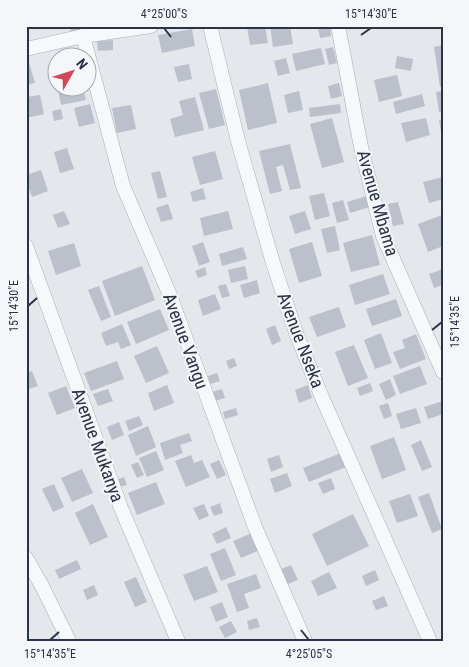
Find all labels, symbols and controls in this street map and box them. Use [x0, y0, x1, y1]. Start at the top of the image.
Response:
text: 4°25'00"S [141, 7, 187, 21]
text: 15°14'30"E [345, 7, 397, 21]
north arrow [48, 48, 98, 98]
text: N [73, 55, 91, 72]
street label: Avenue Mbama [353, 148, 403, 258]
text: 15°14'30"E [7, 280, 21, 332]
street label: Avenue Nseka [273, 289, 329, 391]
street label: Avenue Vangu [159, 290, 213, 392]
text: 15°14'35"E [448, 296, 462, 348]
street label: Avenue Mukanya [68, 385, 128, 505]
text: 15°14'35"E [24, 647, 76, 661]
text: 4°25'05"S [286, 647, 332, 661]

